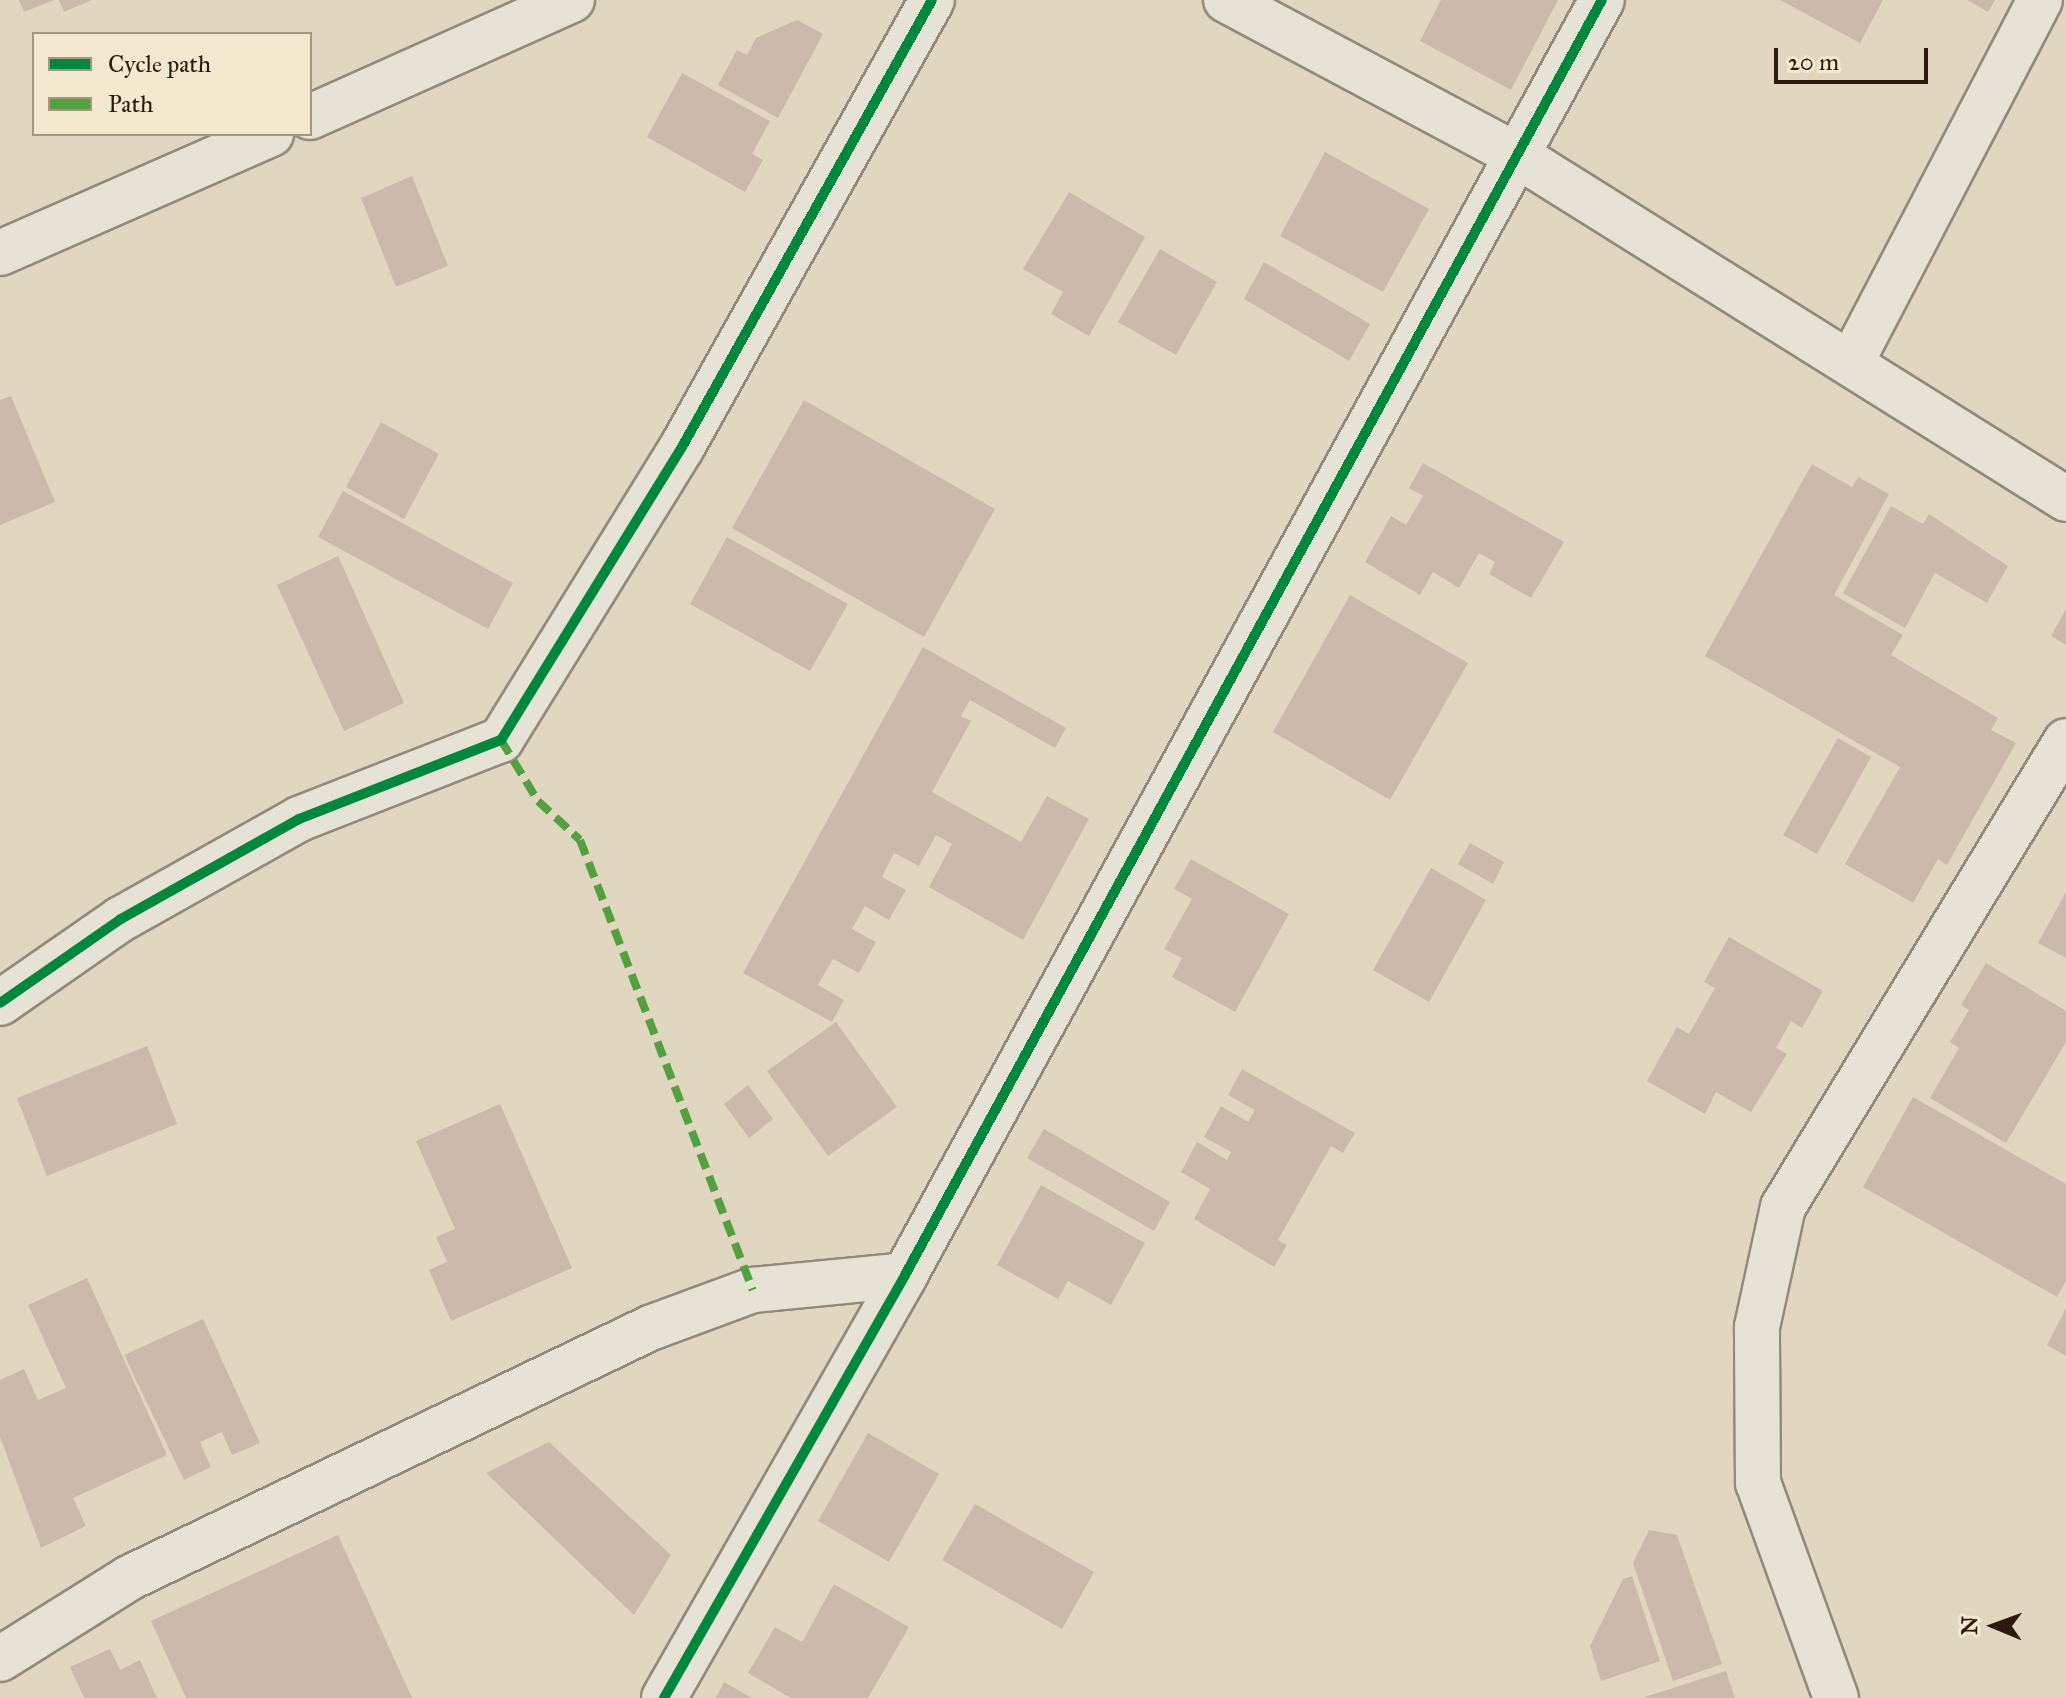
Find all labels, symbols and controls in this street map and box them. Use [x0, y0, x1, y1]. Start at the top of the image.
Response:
legend [32, 32, 312, 136]
scale bar [1778, 32, 1932, 82]
text: 20 m [1788, 47, 1839, 77]
text: Cycle path [108, 49, 211, 79]
text: Path [108, 89, 153, 119]
north arrow [1954, 1586, 2034, 1666]
text: N [1956, 1616, 1983, 1635]

